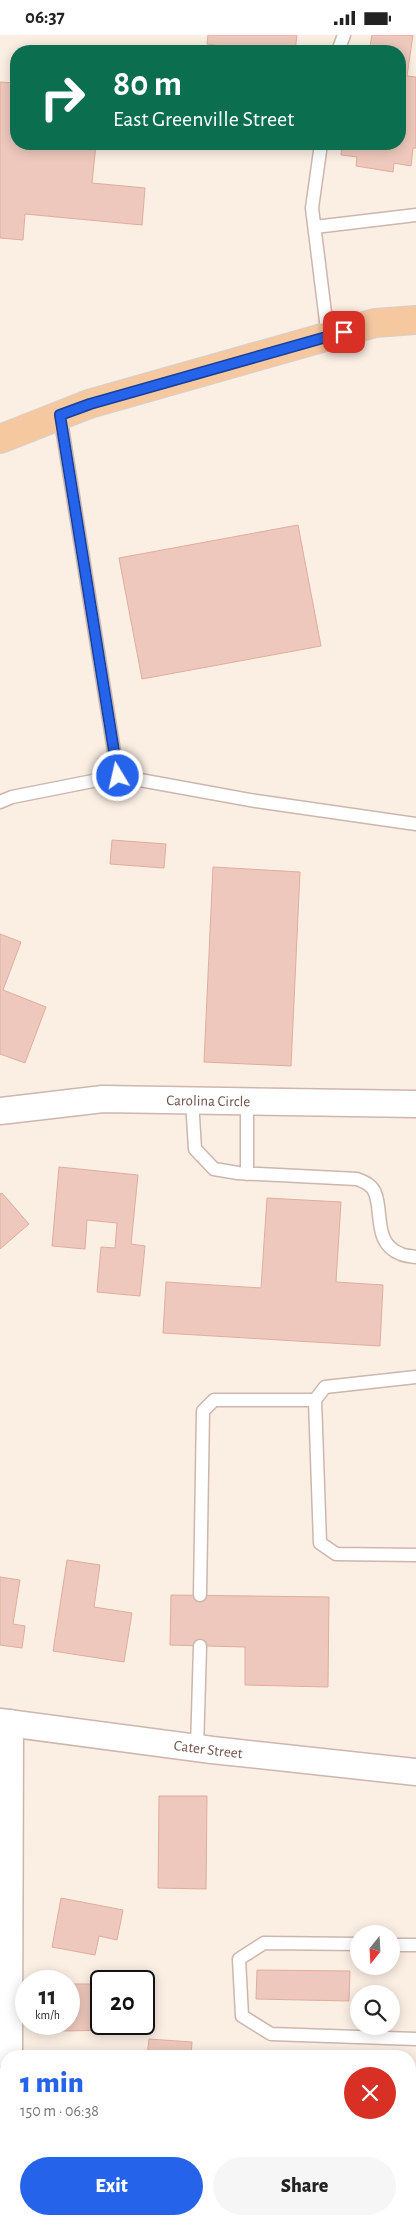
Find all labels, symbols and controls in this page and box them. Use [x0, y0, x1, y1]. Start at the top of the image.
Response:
text: 06:37 [25, 8, 65, 27]
icon: right [30, 65, 95, 130]
text: 80 m [113, 67, 182, 102]
text: East Greenville Street [113, 108, 294, 130]
pin [323, 311, 365, 353]
icon: arrive [330, 318, 358, 346]
position arrow [91, 749, 143, 801]
street label: Carolina Circle [166, 1093, 251, 1109]
street label: Cater Street [173, 1738, 243, 1761]
north arrow [350, 1925, 400, 1975]
map controls [350, 1925, 400, 2035]
speed limit sign: 20 [90, 1970, 155, 2035]
text: 11 [38, 1984, 57, 2009]
button: search [350, 1985, 400, 2035]
text: km/h [35, 2009, 60, 2021]
button: close [344, 2067, 396, 2119]
text: 1 min [20, 2068, 84, 2098]
text: 150 m · 06:38 [20, 2103, 99, 2119]
button: Exit [20, 2157, 203, 2215]
button: Share [213, 2157, 396, 2215]

